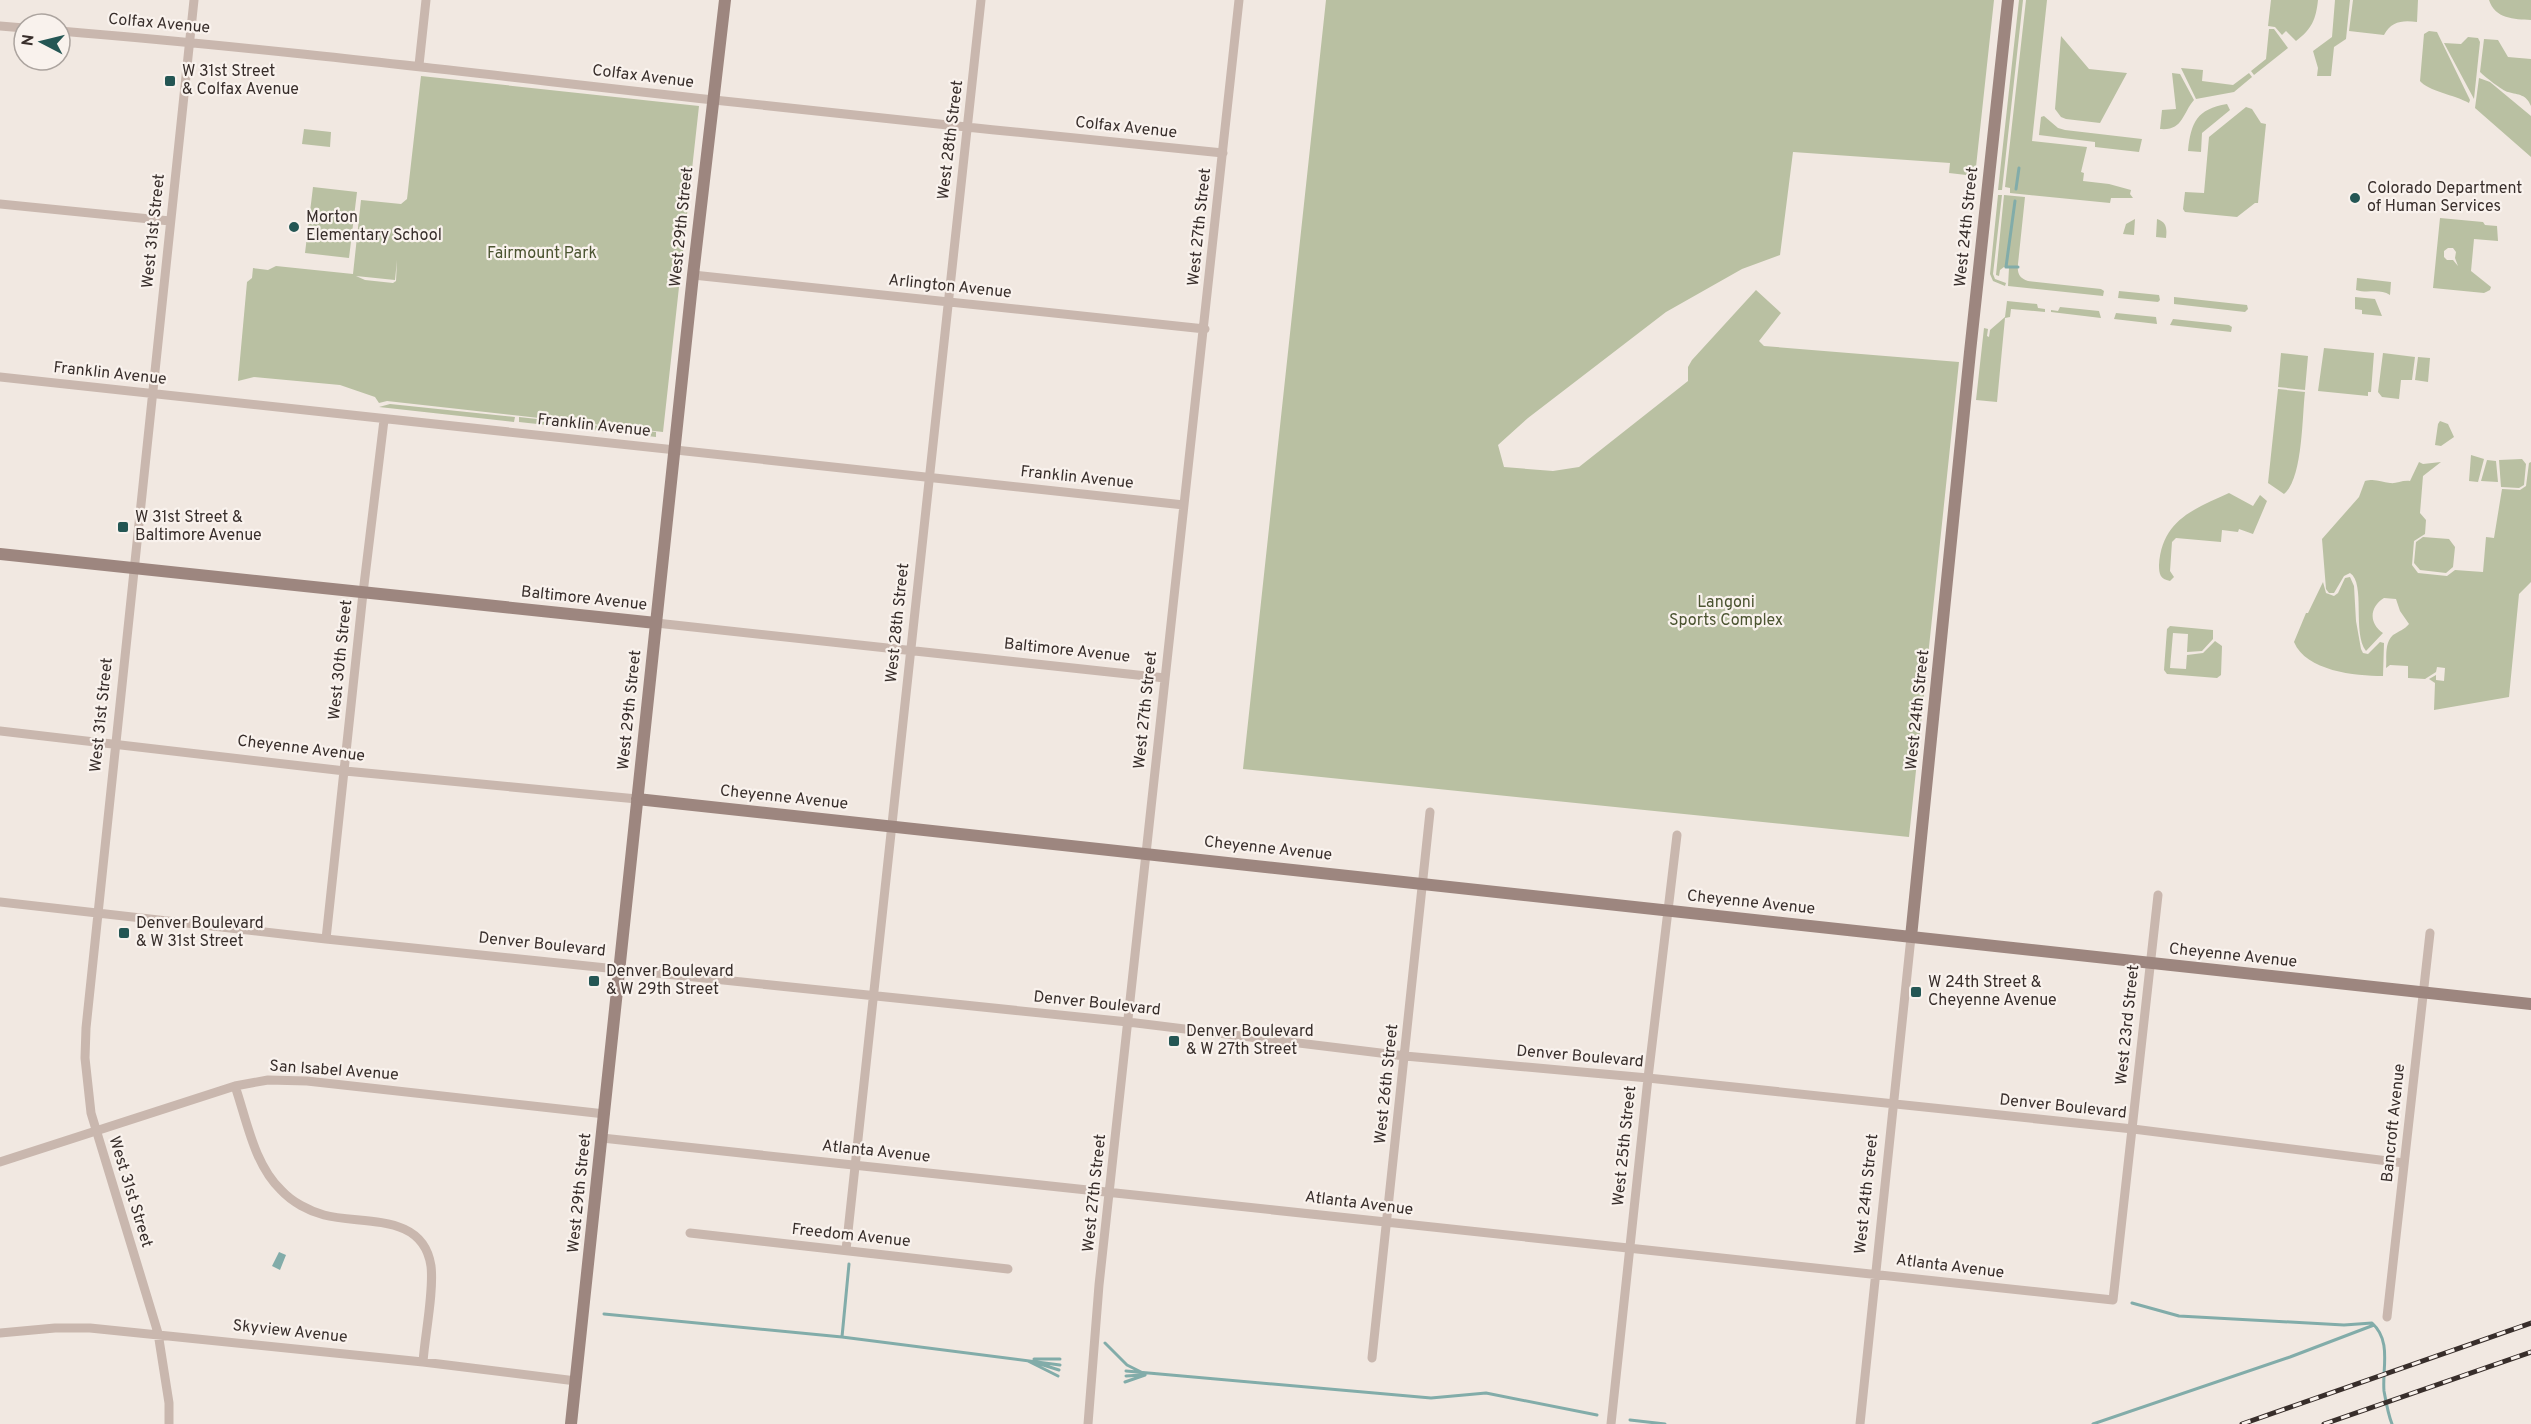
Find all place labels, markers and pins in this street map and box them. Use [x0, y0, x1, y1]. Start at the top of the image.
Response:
place label: W 31st Street & Colfax Avenue [182, 62, 299, 100]
marker: W 31st Street & Colfax Avenue [163, 74, 177, 88]
place label: Colorado Department of Human Services [2367, 179, 2522, 217]
marker: Colorado Department of Human Services [2348, 191, 2362, 205]
place label: Morton Elementary School [306, 208, 442, 246]
marker: Morton Elementary School [287, 220, 301, 234]
place label: W 31st Street & Baltimore Avenue [135, 508, 262, 546]
marker: W 31st Street & Baltimore Avenue [116, 520, 130, 534]
place label: Denver Boulevard & W 31st Street [136, 914, 264, 952]
marker: Denver Boulevard & W 31st Street [117, 926, 131, 940]
place label: Denver Boulevard & W 29th Street [606, 962, 734, 1000]
place label: W 24th Street & Cheyenne Avenue [1928, 973, 2057, 1011]
marker: Denver Boulevard & W 29th Street [587, 974, 601, 988]
marker: W 24th Street & Cheyenne Avenue [1909, 985, 1923, 999]
place label: Denver Boulevard & W 27th Street [1186, 1022, 1314, 1060]
marker: Denver Boulevard & W 27th Street [1167, 1034, 1181, 1048]

